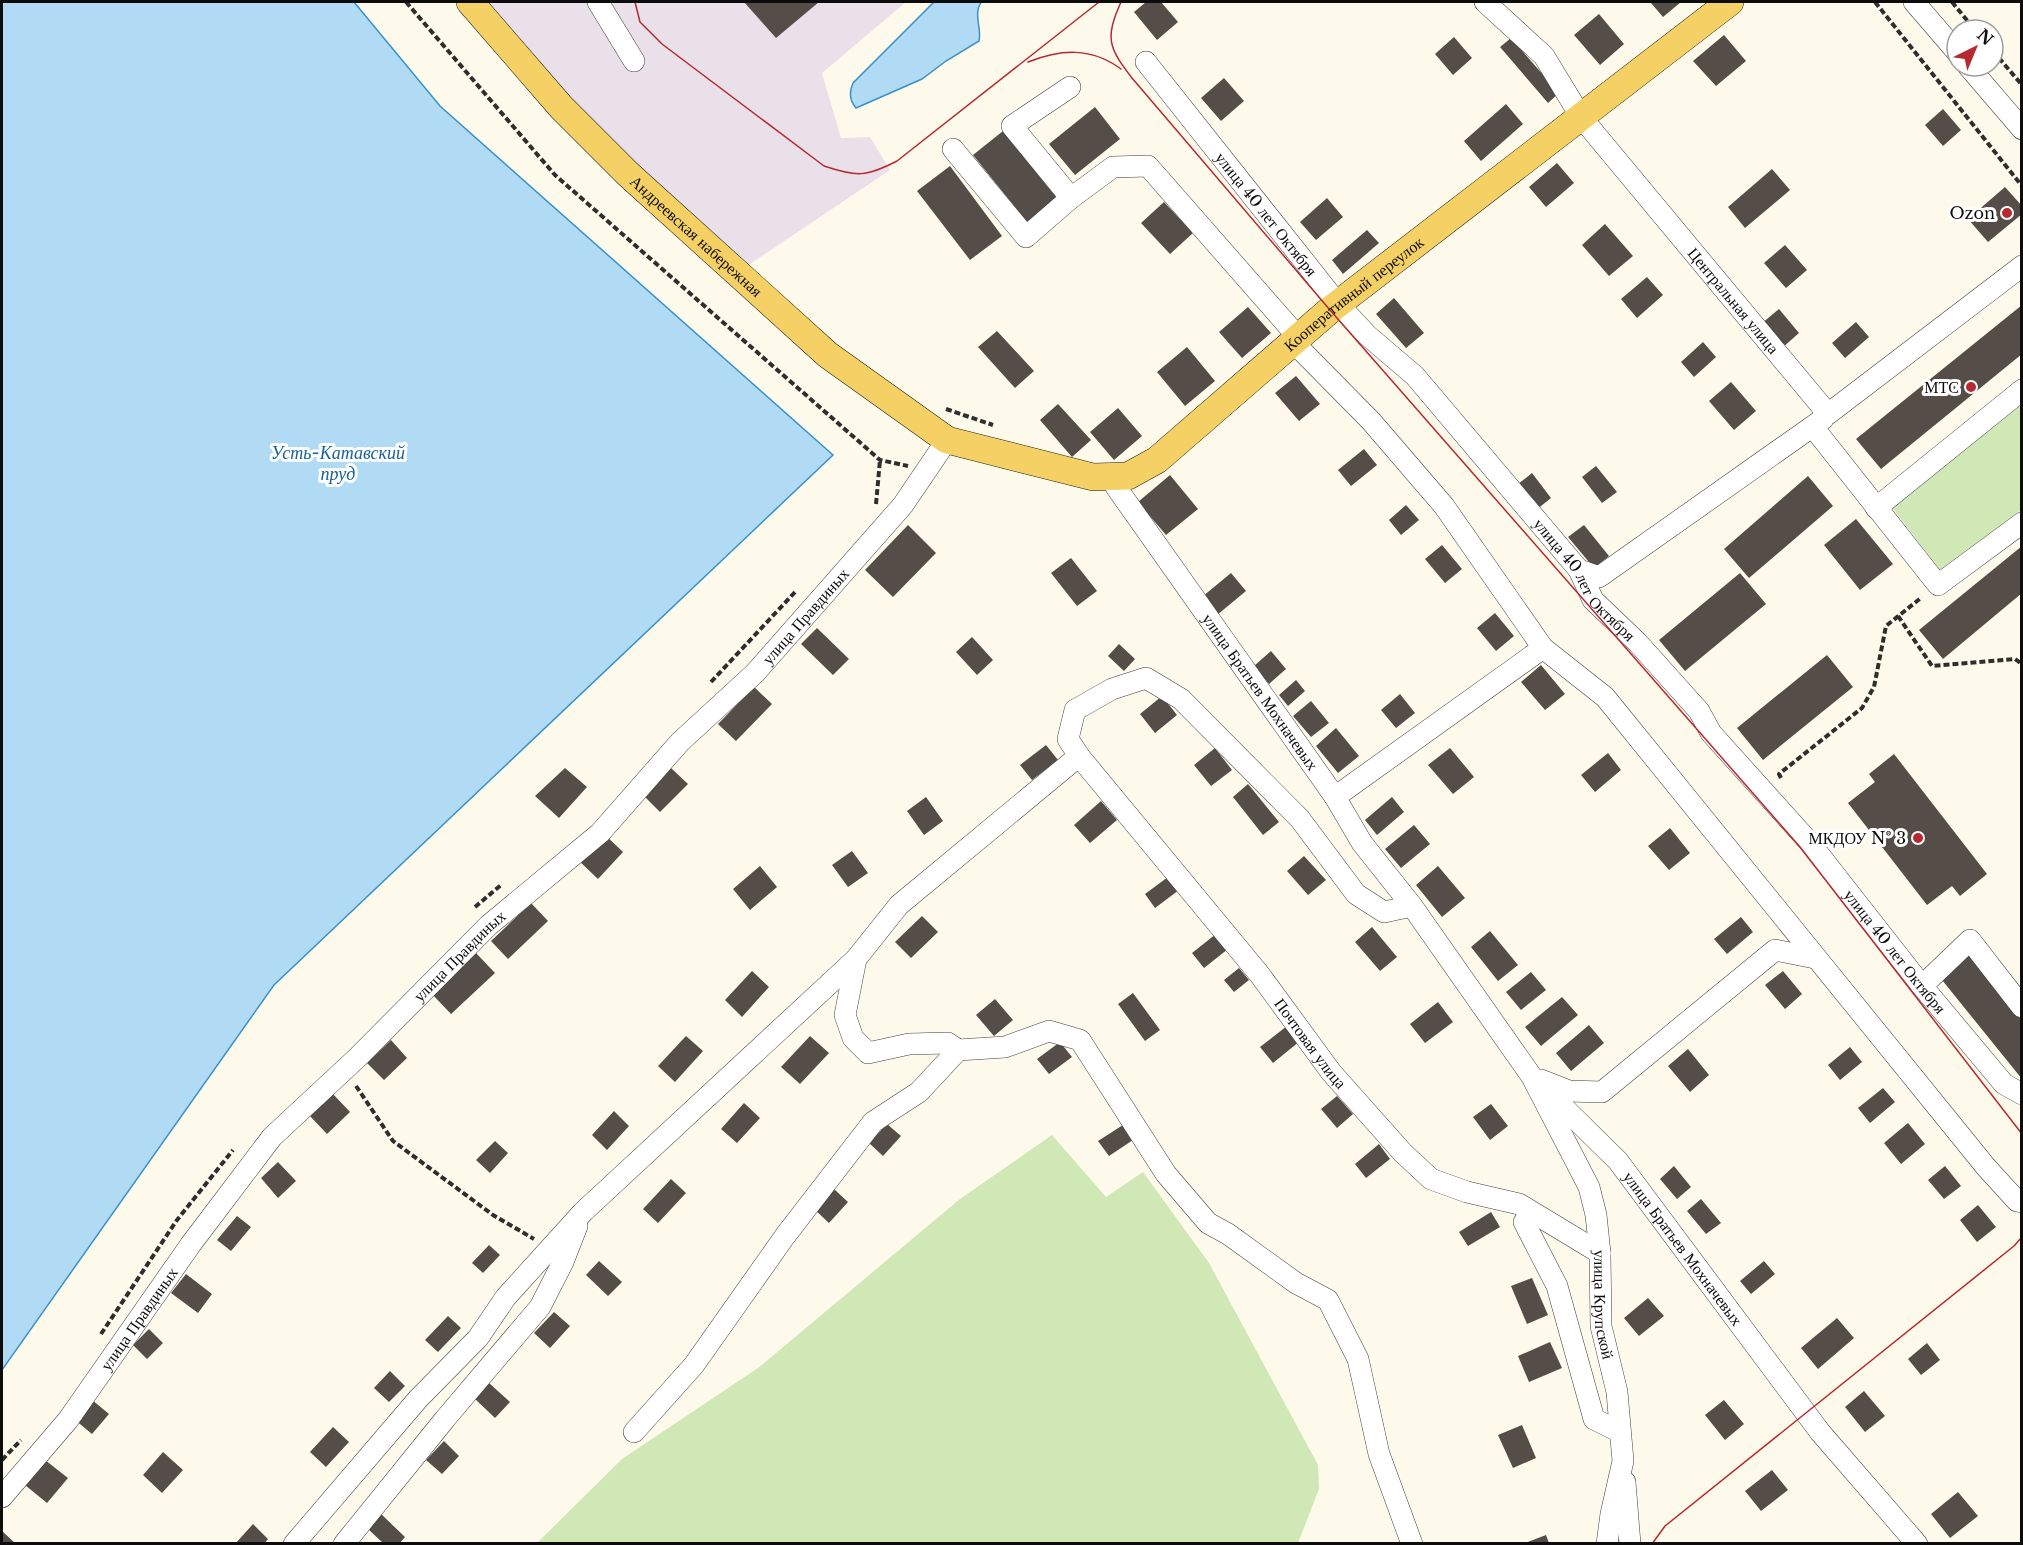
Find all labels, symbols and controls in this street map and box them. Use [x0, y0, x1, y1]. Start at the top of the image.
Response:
north arrow [1945, 18, 2005, 78]
text: N [1973, 25, 1998, 49]
street label: улица 40 лет Октября [1211, 148, 1322, 281]
street label: Андреевская набережная [626, 171, 767, 301]
place label: Ozon [1950, 203, 1995, 223]
marker: Ozon [2000, 206, 2014, 220]
street label: Кооперативный переулок [1280, 232, 1428, 356]
street label: Центральная улица [1684, 243, 1784, 358]
place label: МТС [1924, 377, 1959, 397]
marker: МТС [1964, 380, 1978, 394]
water label: Усть-Катавский пруд [271, 442, 405, 485]
street label: улица 40 лет Октября [1529, 514, 1640, 646]
street label: улица Правдиных [757, 564, 853, 668]
street label: улица Братьев Мохначевых [1198, 609, 1323, 774]
place label: МКДОУ № 3 [1809, 828, 1906, 848]
marker: МКДОУ № 3 [1911, 831, 1925, 845]
street label: улица 40 лет Октября [1840, 885, 1951, 1018]
street label: улица Правдиных [409, 906, 509, 1006]
street label: Почтовая улица [1270, 994, 1351, 1093]
street label: улица Братьев Мохначевых [1619, 1167, 1747, 1330]
street label: улица Крупской [1590, 1250, 1619, 1362]
street label: улица Правдиных [96, 1263, 182, 1374]

